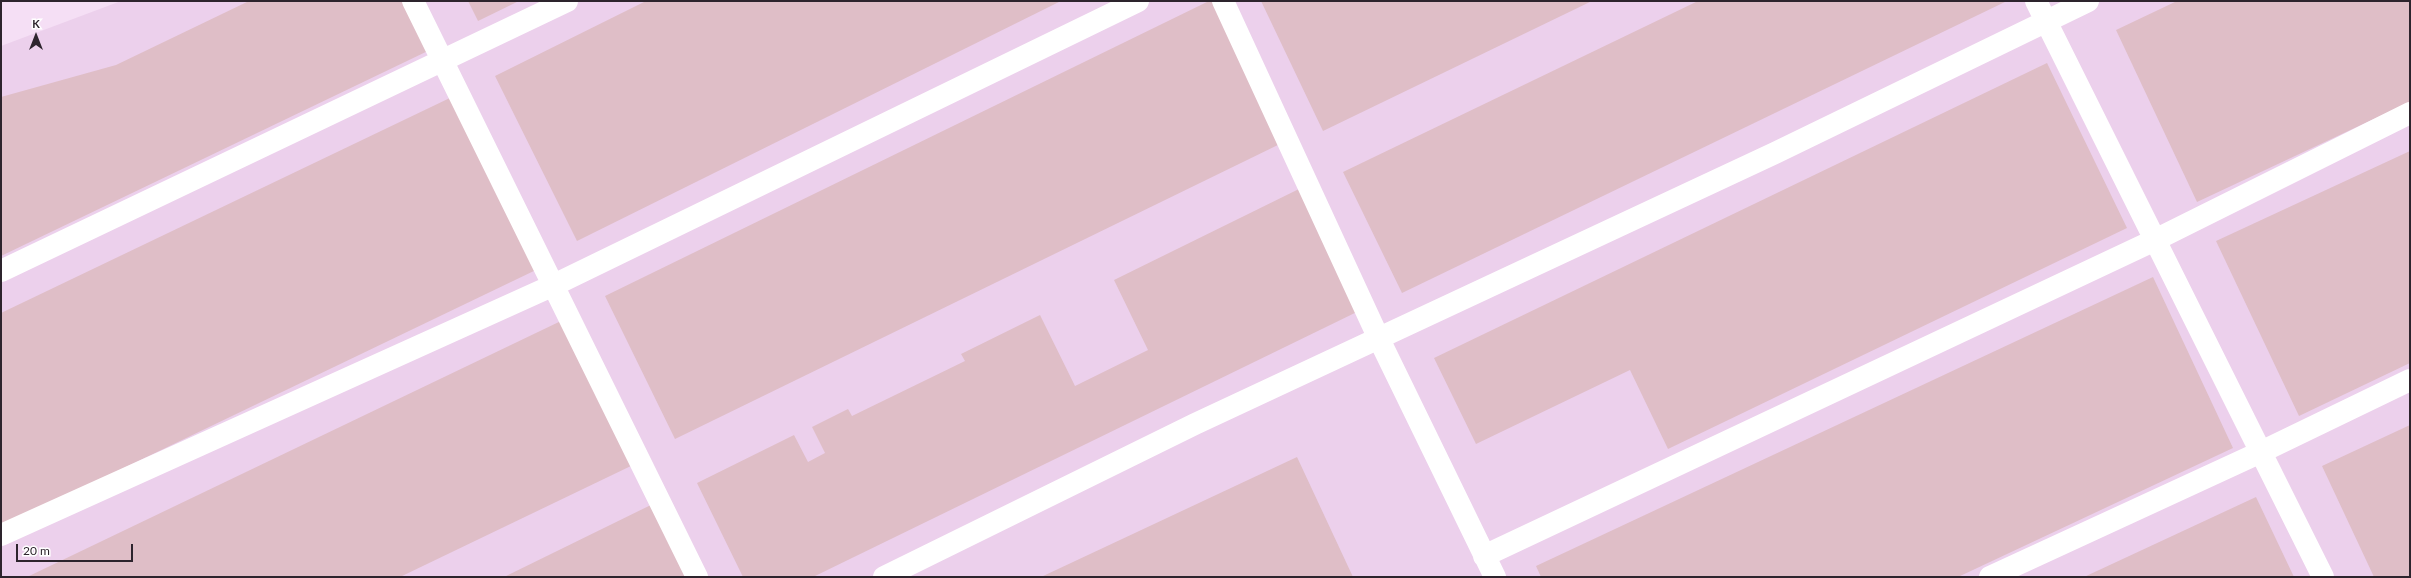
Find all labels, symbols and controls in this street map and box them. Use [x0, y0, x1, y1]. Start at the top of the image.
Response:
north arrow [16, 16, 56, 56]
text: K [32, 17, 40, 30]
scale bar [18, 536, 135, 562]
text: 20 m [23, 543, 50, 558]

